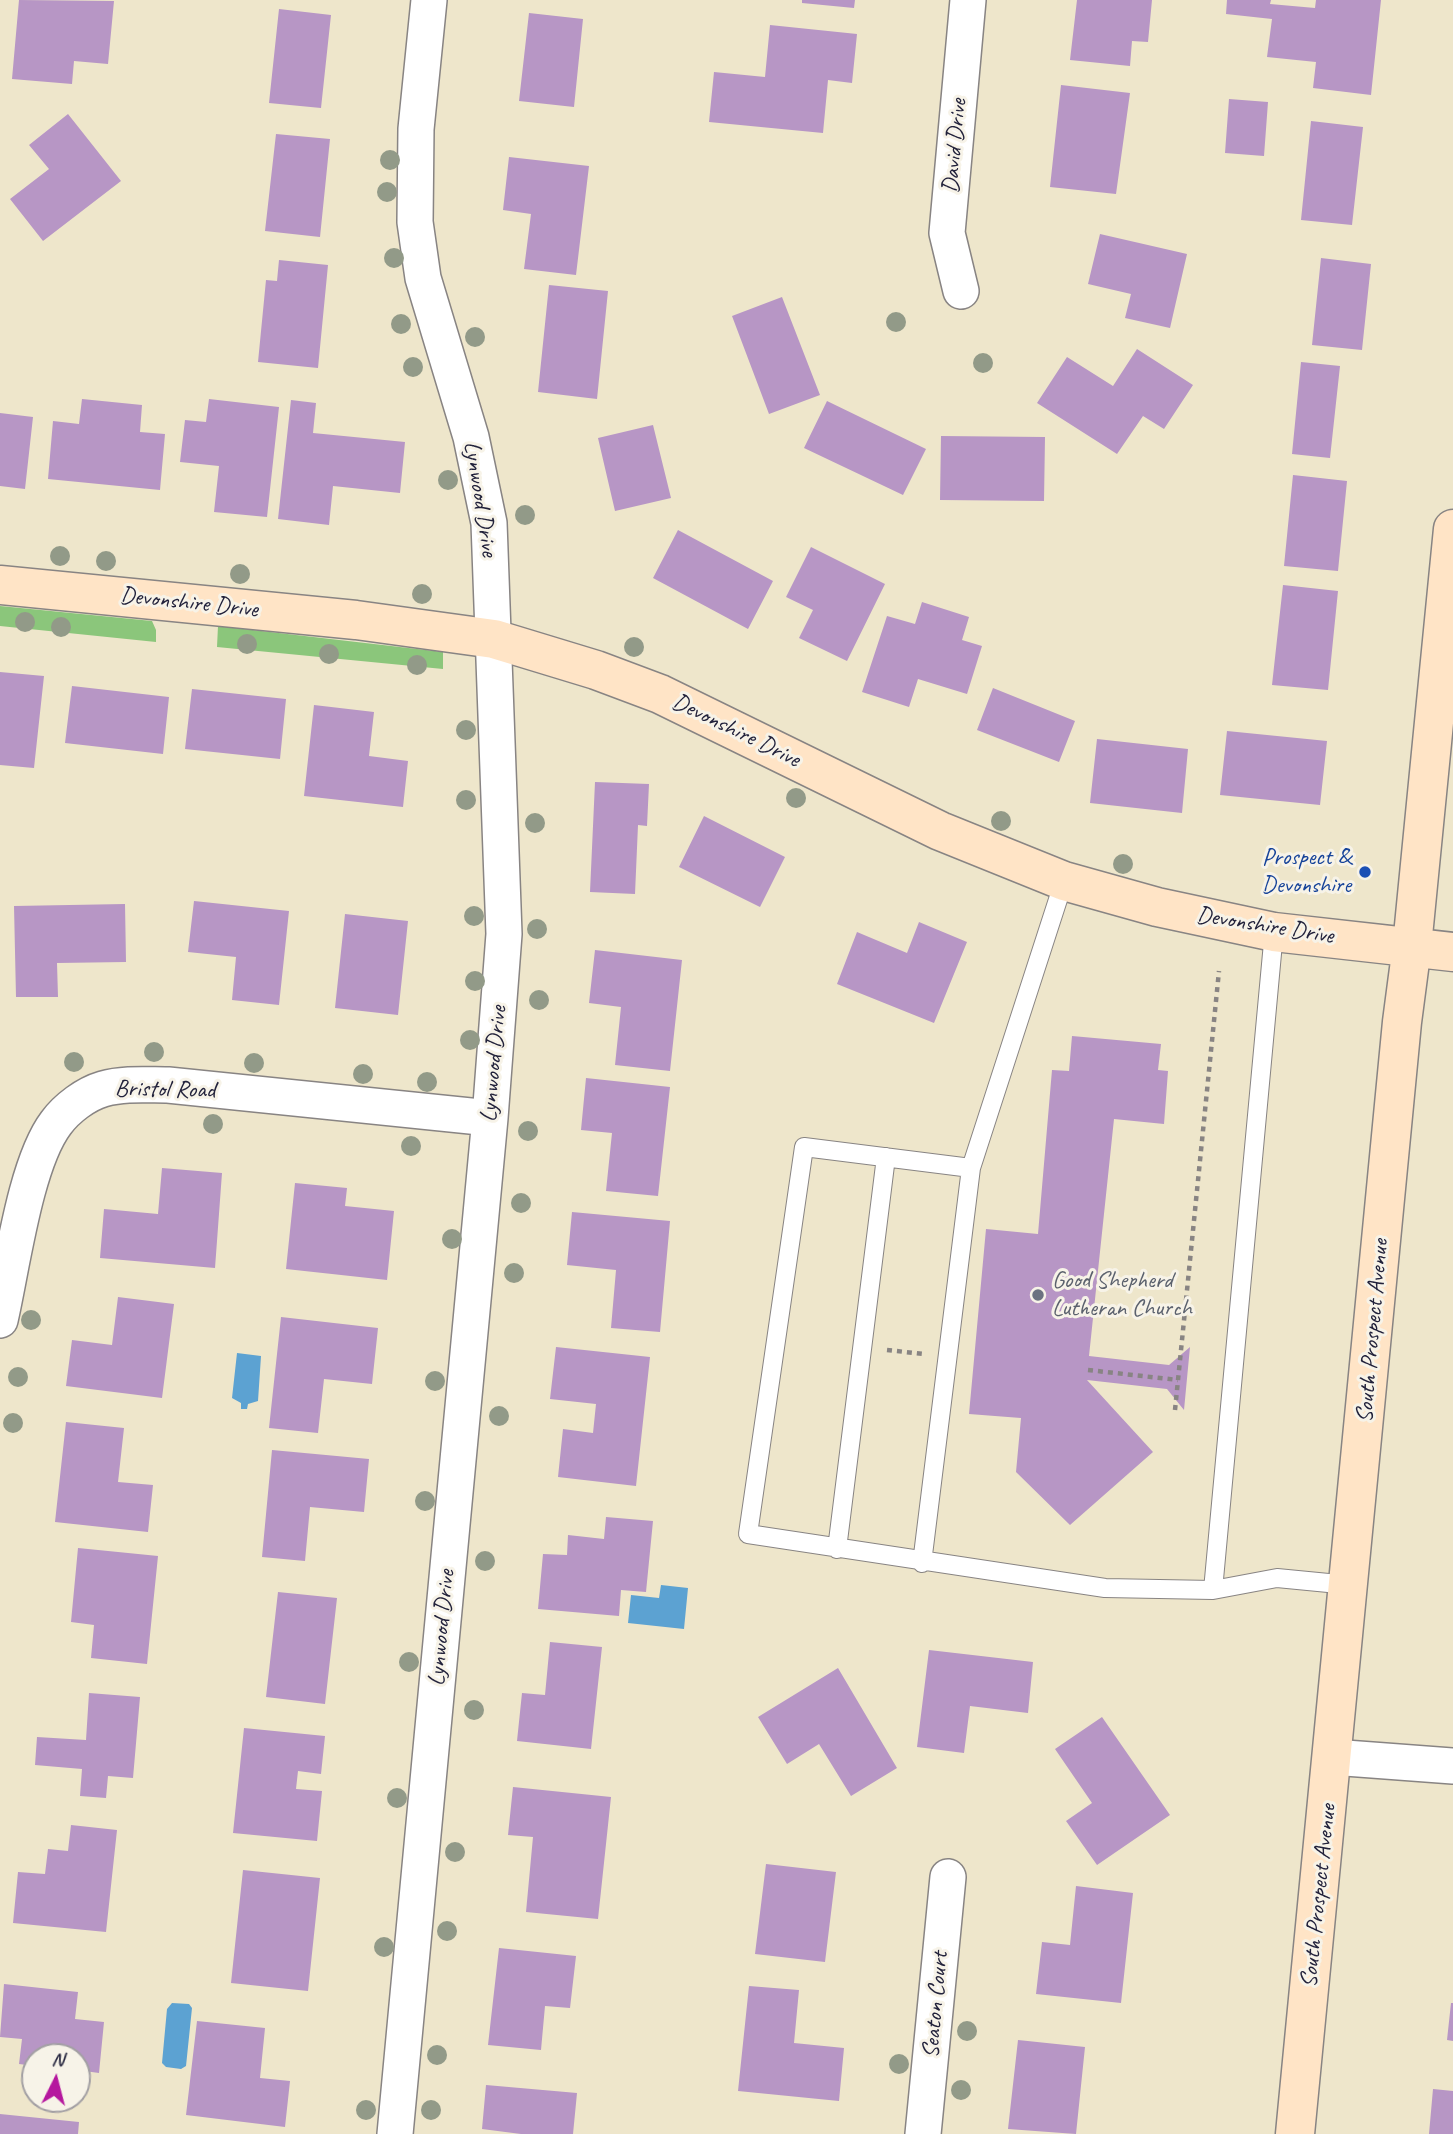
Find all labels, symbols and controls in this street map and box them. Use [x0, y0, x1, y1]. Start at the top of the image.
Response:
street label: David Drive [937, 98, 973, 194]
street label: Lynwood Drive [457, 439, 503, 559]
street label: Devonshire Drive [119, 581, 259, 625]
street label: Devonshire Drive [668, 688, 804, 774]
place label: Prospect & Devonshire [1262, 844, 1351, 900]
marker: Prospect & Devonshire [1357, 864, 1373, 880]
street label: Devonshire Drive [1194, 901, 1336, 951]
street label: Lynwood Drive [475, 1005, 513, 1123]
street label: Bristol Road [115, 1075, 215, 1105]
street label: South Prospect Avenue [1351, 1238, 1395, 1424]
place label: Good Shepherd Lutheran Church [1052, 1267, 1192, 1323]
marker: Good Shepherd Lutheran Church [1030, 1287, 1046, 1303]
street label: Lynwood Drive [423, 1569, 461, 1687]
street label: South Prospect Avenue [1295, 1803, 1343, 1989]
street label: Seaton Court [917, 1951, 955, 2059]
north arrow [21, 2043, 91, 2113]
text: N [51, 2047, 65, 2072]

